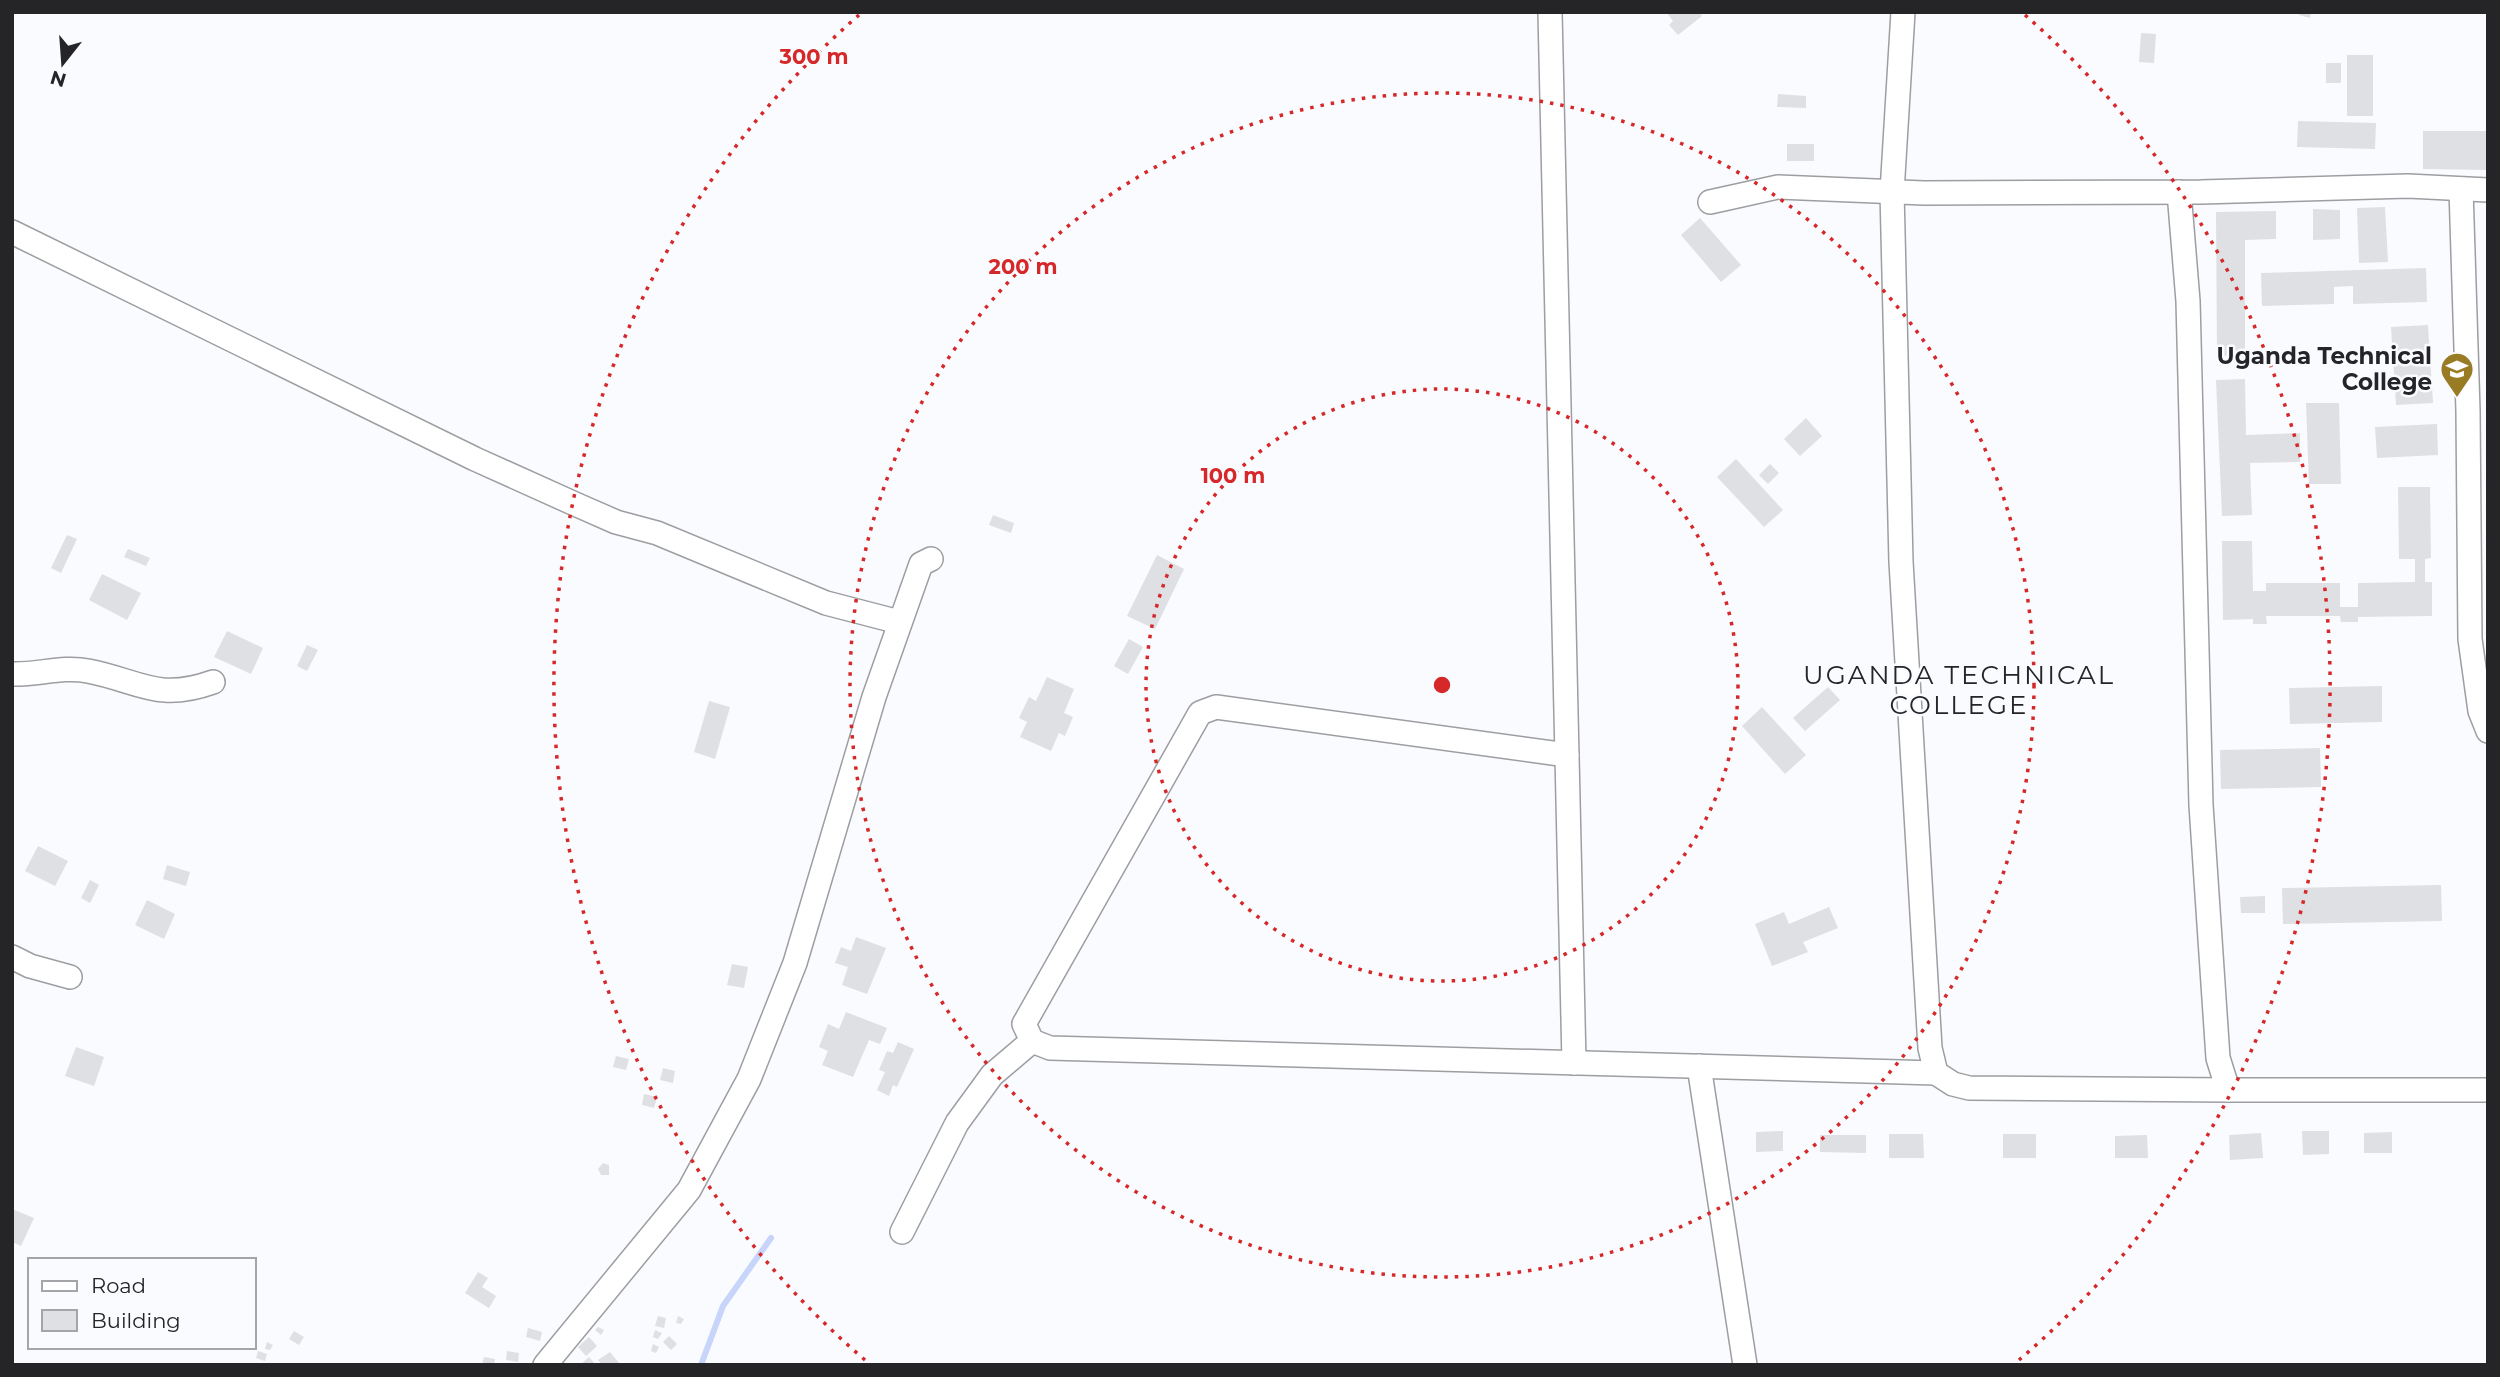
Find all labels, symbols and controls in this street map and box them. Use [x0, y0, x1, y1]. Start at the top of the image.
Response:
north arrow [28, 28, 98, 98]
text: 300 m [779, 44, 848, 69]
text: N [47, 66, 69, 92]
text: 200 m [989, 254, 1057, 279]
place label: Uganda Technical College [2217, 342, 2432, 396]
school or university icon: Uganda Technical College [2438, 350, 2476, 399]
text: 100 m [1201, 463, 1265, 488]
district label: UGANDA TECHNICAL COLLEGE [1803, 659, 2115, 721]
centre of rings [1430, 673, 1454, 697]
legend [28, 1258, 256, 1349]
text: Road [91, 1273, 146, 1298]
text: Building [91, 1308, 181, 1333]

